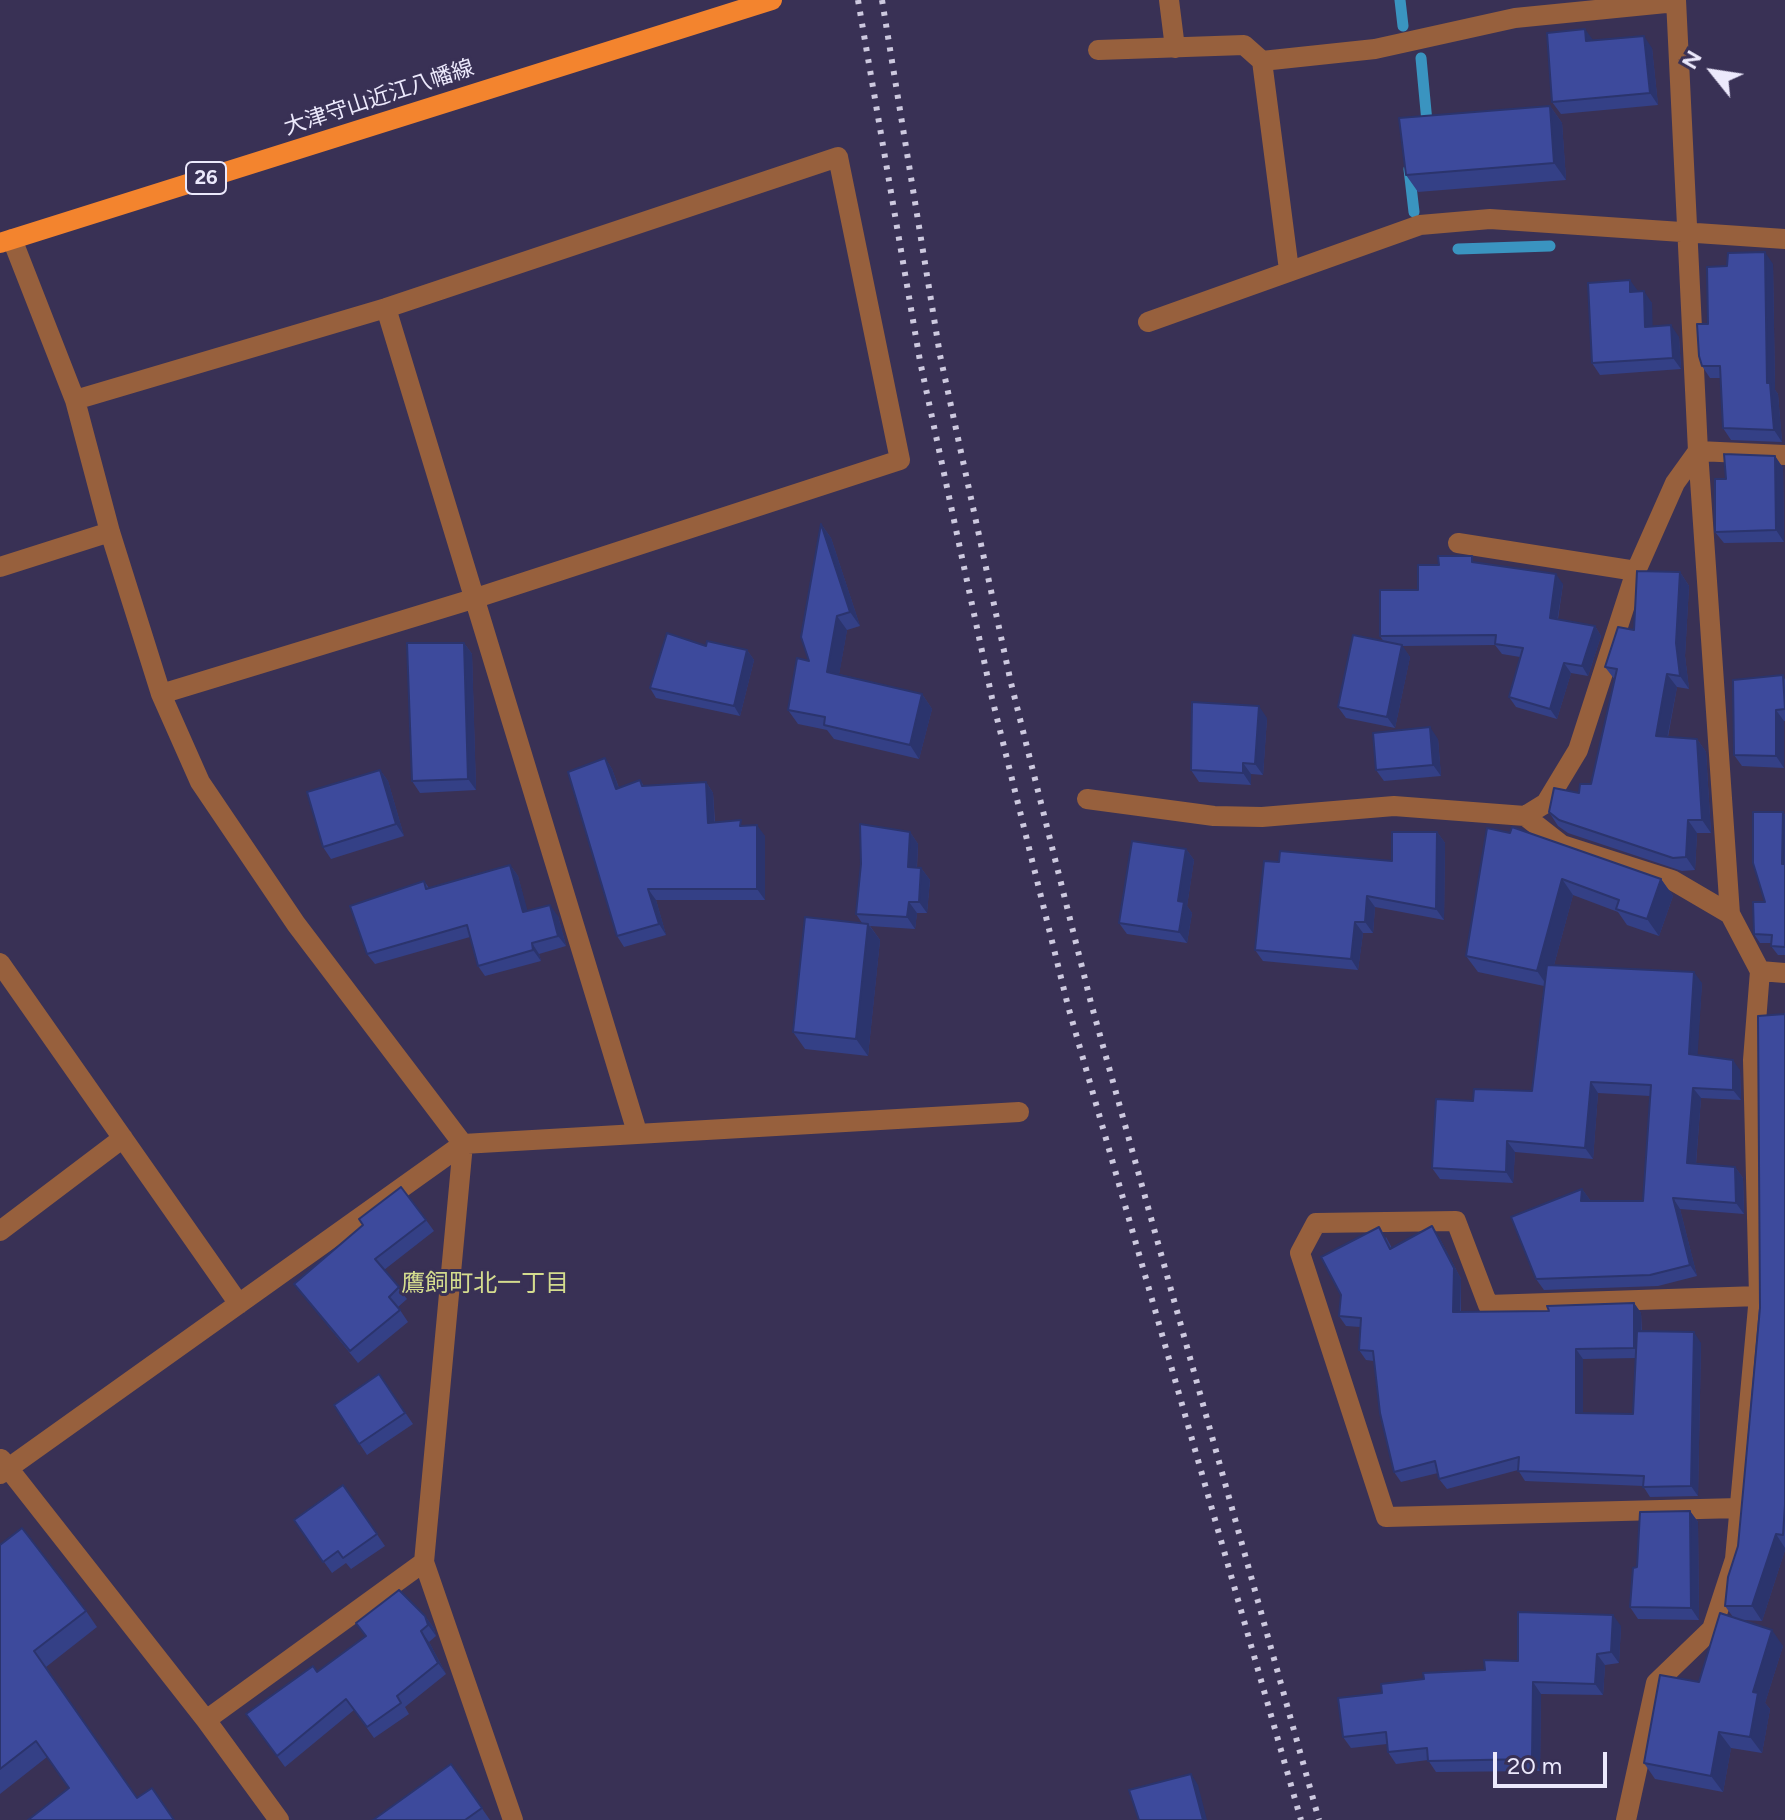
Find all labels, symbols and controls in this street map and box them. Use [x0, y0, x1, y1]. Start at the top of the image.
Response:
north arrow [1673, 32, 1753, 112]
text: N [1676, 46, 1708, 74]
street label: 大津守山近江八幡線 [281, 55, 477, 141]
road number: 26 [186, 162, 226, 194]
district label: 鷹飼町北一丁目 [401, 1270, 569, 1298]
scale bar [1497, 1736, 1611, 1786]
text: 20 m [1507, 1751, 1562, 1780]

